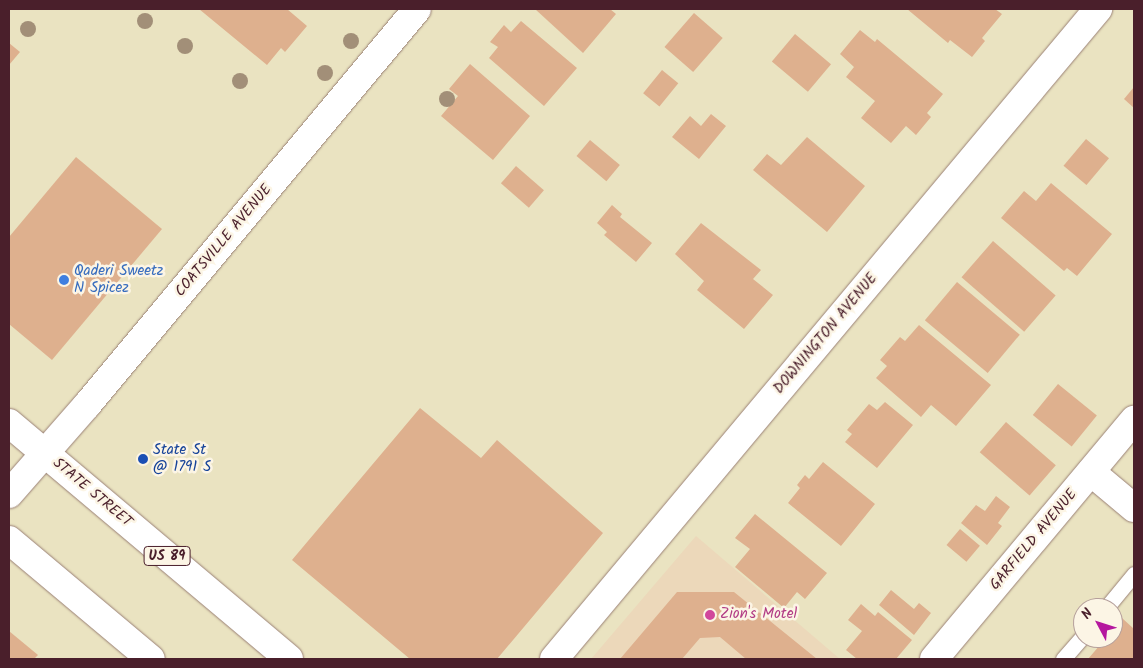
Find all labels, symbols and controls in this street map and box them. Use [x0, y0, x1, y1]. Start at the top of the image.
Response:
street label: COATSVILLE AVENUE [172, 181, 276, 301]
place label: Qaderi Sweetz N Spicez [74, 262, 163, 297]
street label: DOWNINGTON AVENUE [770, 270, 882, 398]
marker: Qaderi Sweetz N Spicez [58, 274, 70, 286]
place label: State St @ 1791 S [153, 441, 211, 476]
marker: State St @ 1791 S [137, 453, 149, 465]
street label: STATE STREET [49, 455, 135, 531]
street label: GARFIELD AVENUE [987, 486, 1081, 594]
road number: US 89 [143, 544, 191, 568]
north arrow [1073, 598, 1123, 648]
text: N [1076, 604, 1099, 624]
place label: Zion's Motel [720, 606, 797, 624]
marker: Zion's Motel [704, 609, 716, 621]

